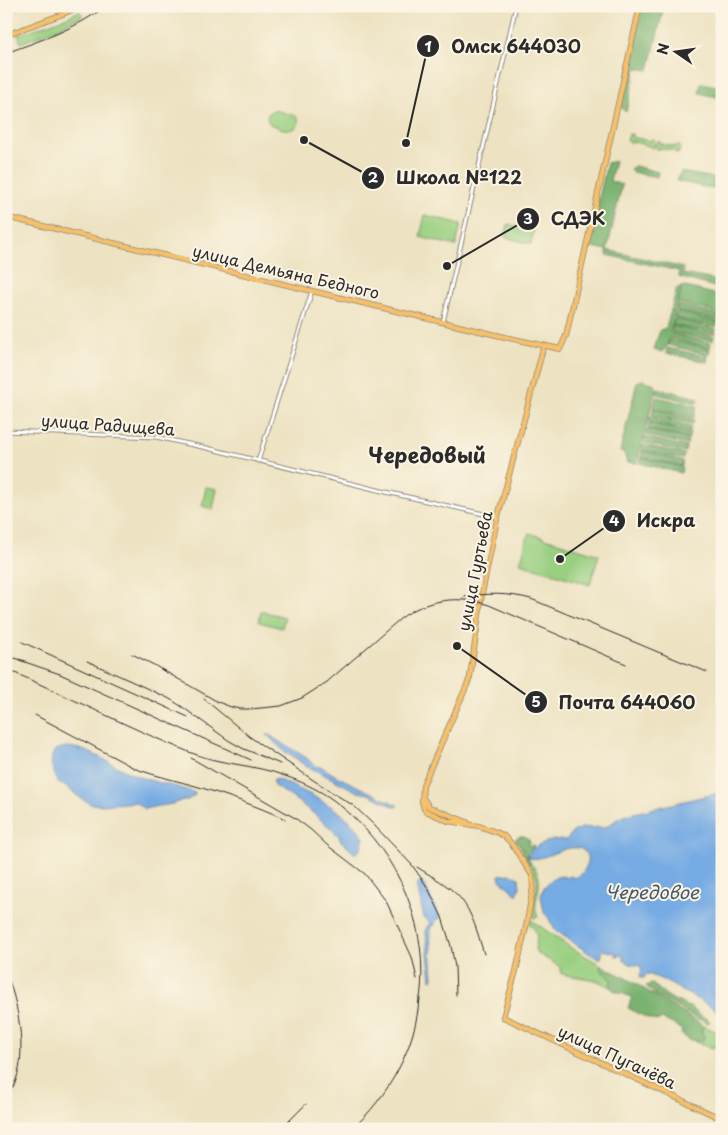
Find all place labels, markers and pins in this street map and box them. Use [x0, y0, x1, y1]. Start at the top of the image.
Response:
callout: Омск 644030 [416, 30, 591, 63]
callout: Школа №122 [361, 161, 532, 194]
callout: СДЭК [516, 202, 615, 235]
callout: Искра [601, 504, 705, 537]
callout: Почта 644060 [524, 686, 706, 719]

